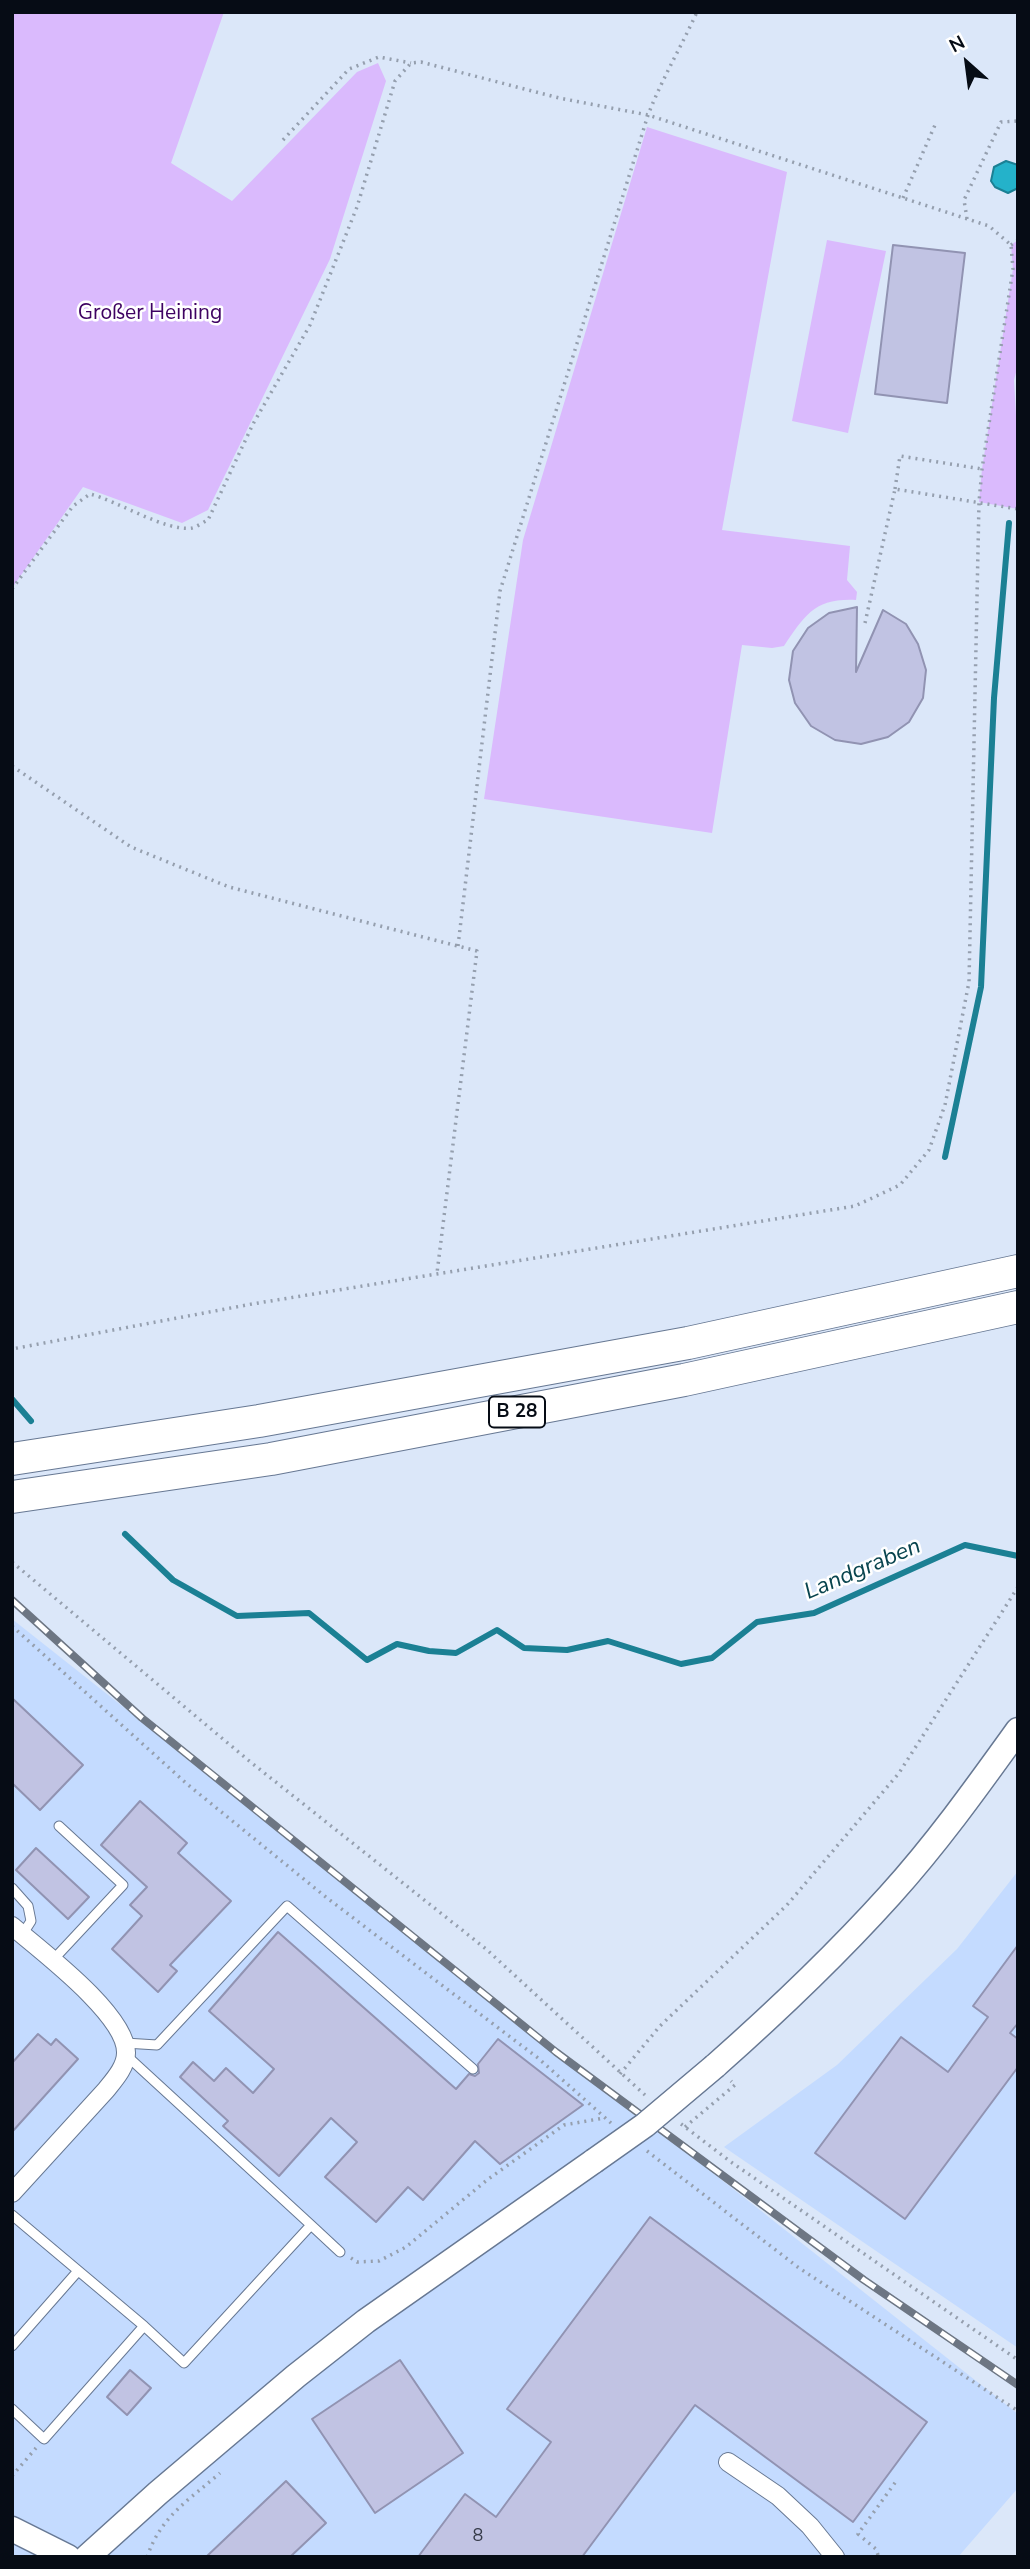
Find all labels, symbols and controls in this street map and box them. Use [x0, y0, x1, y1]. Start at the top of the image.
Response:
north arrow [932, 28, 1002, 98]
text: N [945, 30, 970, 59]
park label: Großer Heining [78, 301, 222, 327]
road number: B 28 [489, 1396, 545, 1428]
water label: Landgraben [801, 1533, 925, 1607]
house number: 8 [473, 2526, 483, 2548]

